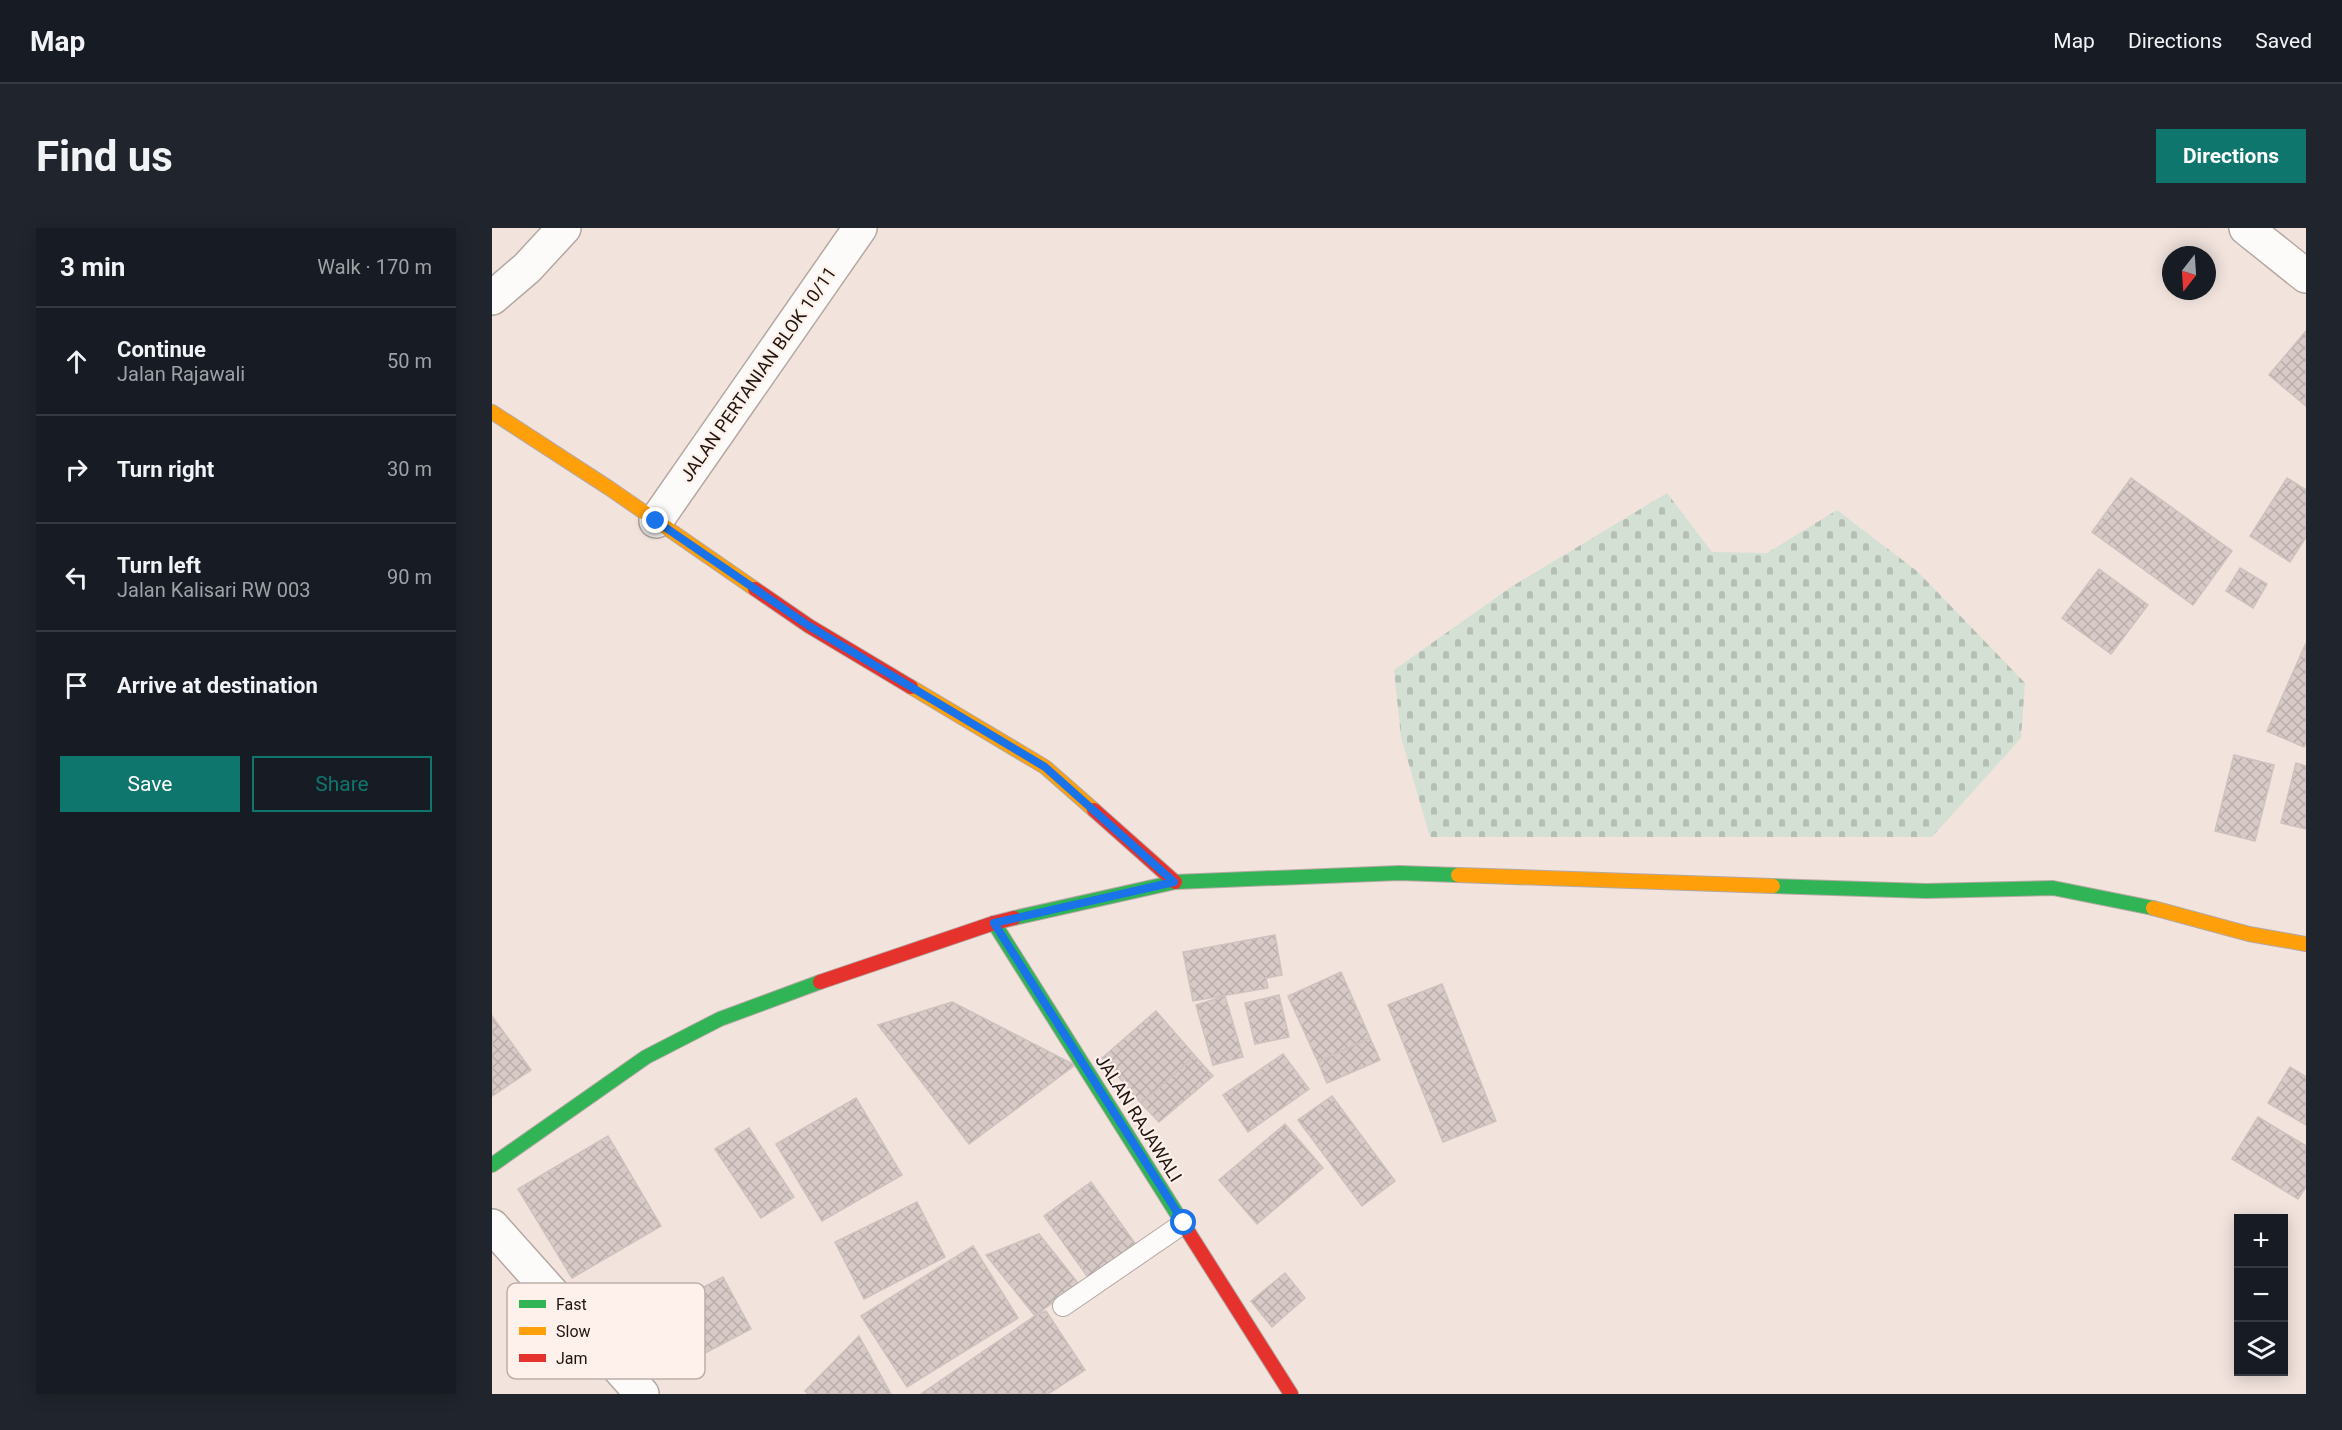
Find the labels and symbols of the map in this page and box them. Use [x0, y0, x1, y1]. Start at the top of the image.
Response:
north arrow [2162, 246, 2216, 300]
street label: JALAN PERTANIAN BLOK 10/11 [676, 263, 840, 485]
route end [642, 507, 668, 533]
street label: JALAN RAJAWALI [1091, 1051, 1187, 1185]
route start [1170, 1209, 1196, 1235]
legend [507, 1283, 705, 1379]
text: Fast [556, 1295, 587, 1314]
text: Slow [556, 1322, 591, 1341]
text: Jam [556, 1349, 588, 1368]

